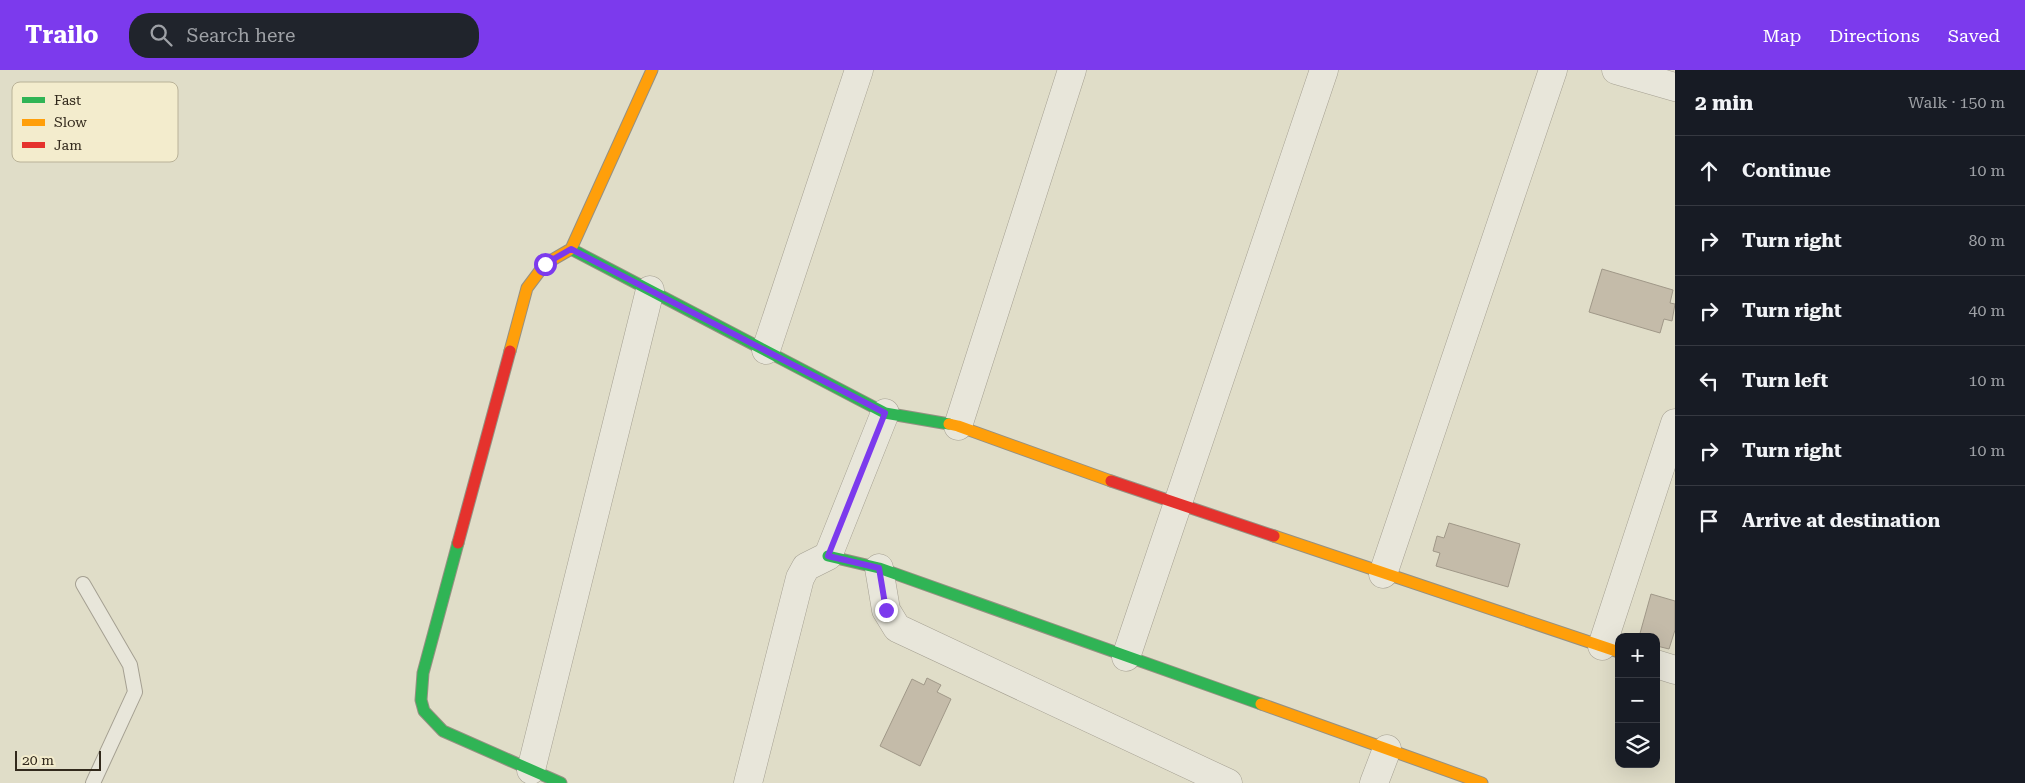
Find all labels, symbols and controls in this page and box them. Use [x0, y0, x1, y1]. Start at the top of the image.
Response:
search box [129, 13, 479, 58]
text: Trailo [25, 21, 99, 49]
icon: search [147, 21, 175, 49]
text: Search here [187, 24, 295, 47]
text: Map [1763, 25, 1801, 46]
text: Directions [1829, 25, 1920, 46]
text: Saved [1948, 25, 2000, 46]
legend [12, 82, 178, 162]
text: 2 min [1695, 91, 1753, 115]
text: Fast [54, 92, 81, 108]
text: Walk · 150 m [1908, 93, 2005, 112]
text: Slow [54, 114, 87, 130]
text: Jam [54, 137, 82, 153]
icon: ahead [1695, 157, 1723, 185]
text: Continue [1742, 159, 1831, 182]
text: 10 m [1968, 161, 2005, 180]
icon: right [1695, 227, 1723, 255]
text: Turn right [1742, 229, 1842, 252]
text: 80 m [1968, 231, 2005, 250]
route start [534, 253, 557, 276]
icon: right [1695, 297, 1723, 325]
text: Turn right [1742, 299, 1842, 322]
text: 40 m [1968, 301, 2005, 320]
icon: left [1695, 367, 1723, 395]
text: Turn left [1742, 369, 1828, 392]
text: 10 m [1968, 371, 2005, 390]
icon: right [1695, 437, 1723, 465]
text: Turn right [1742, 439, 1842, 462]
text: 10 m [1968, 441, 2005, 460]
icon: arrive [1695, 507, 1723, 535]
text: Arrive at destination [1742, 509, 1940, 532]
route end [875, 599, 898, 622]
map controls [1615, 633, 1660, 768]
button: + [1615, 633, 1660, 678]
button: − [1615, 678, 1660, 723]
button: layers [1615, 723, 1660, 768]
scale bar [15, 748, 101, 771]
text: 20 m [22, 752, 54, 768]

